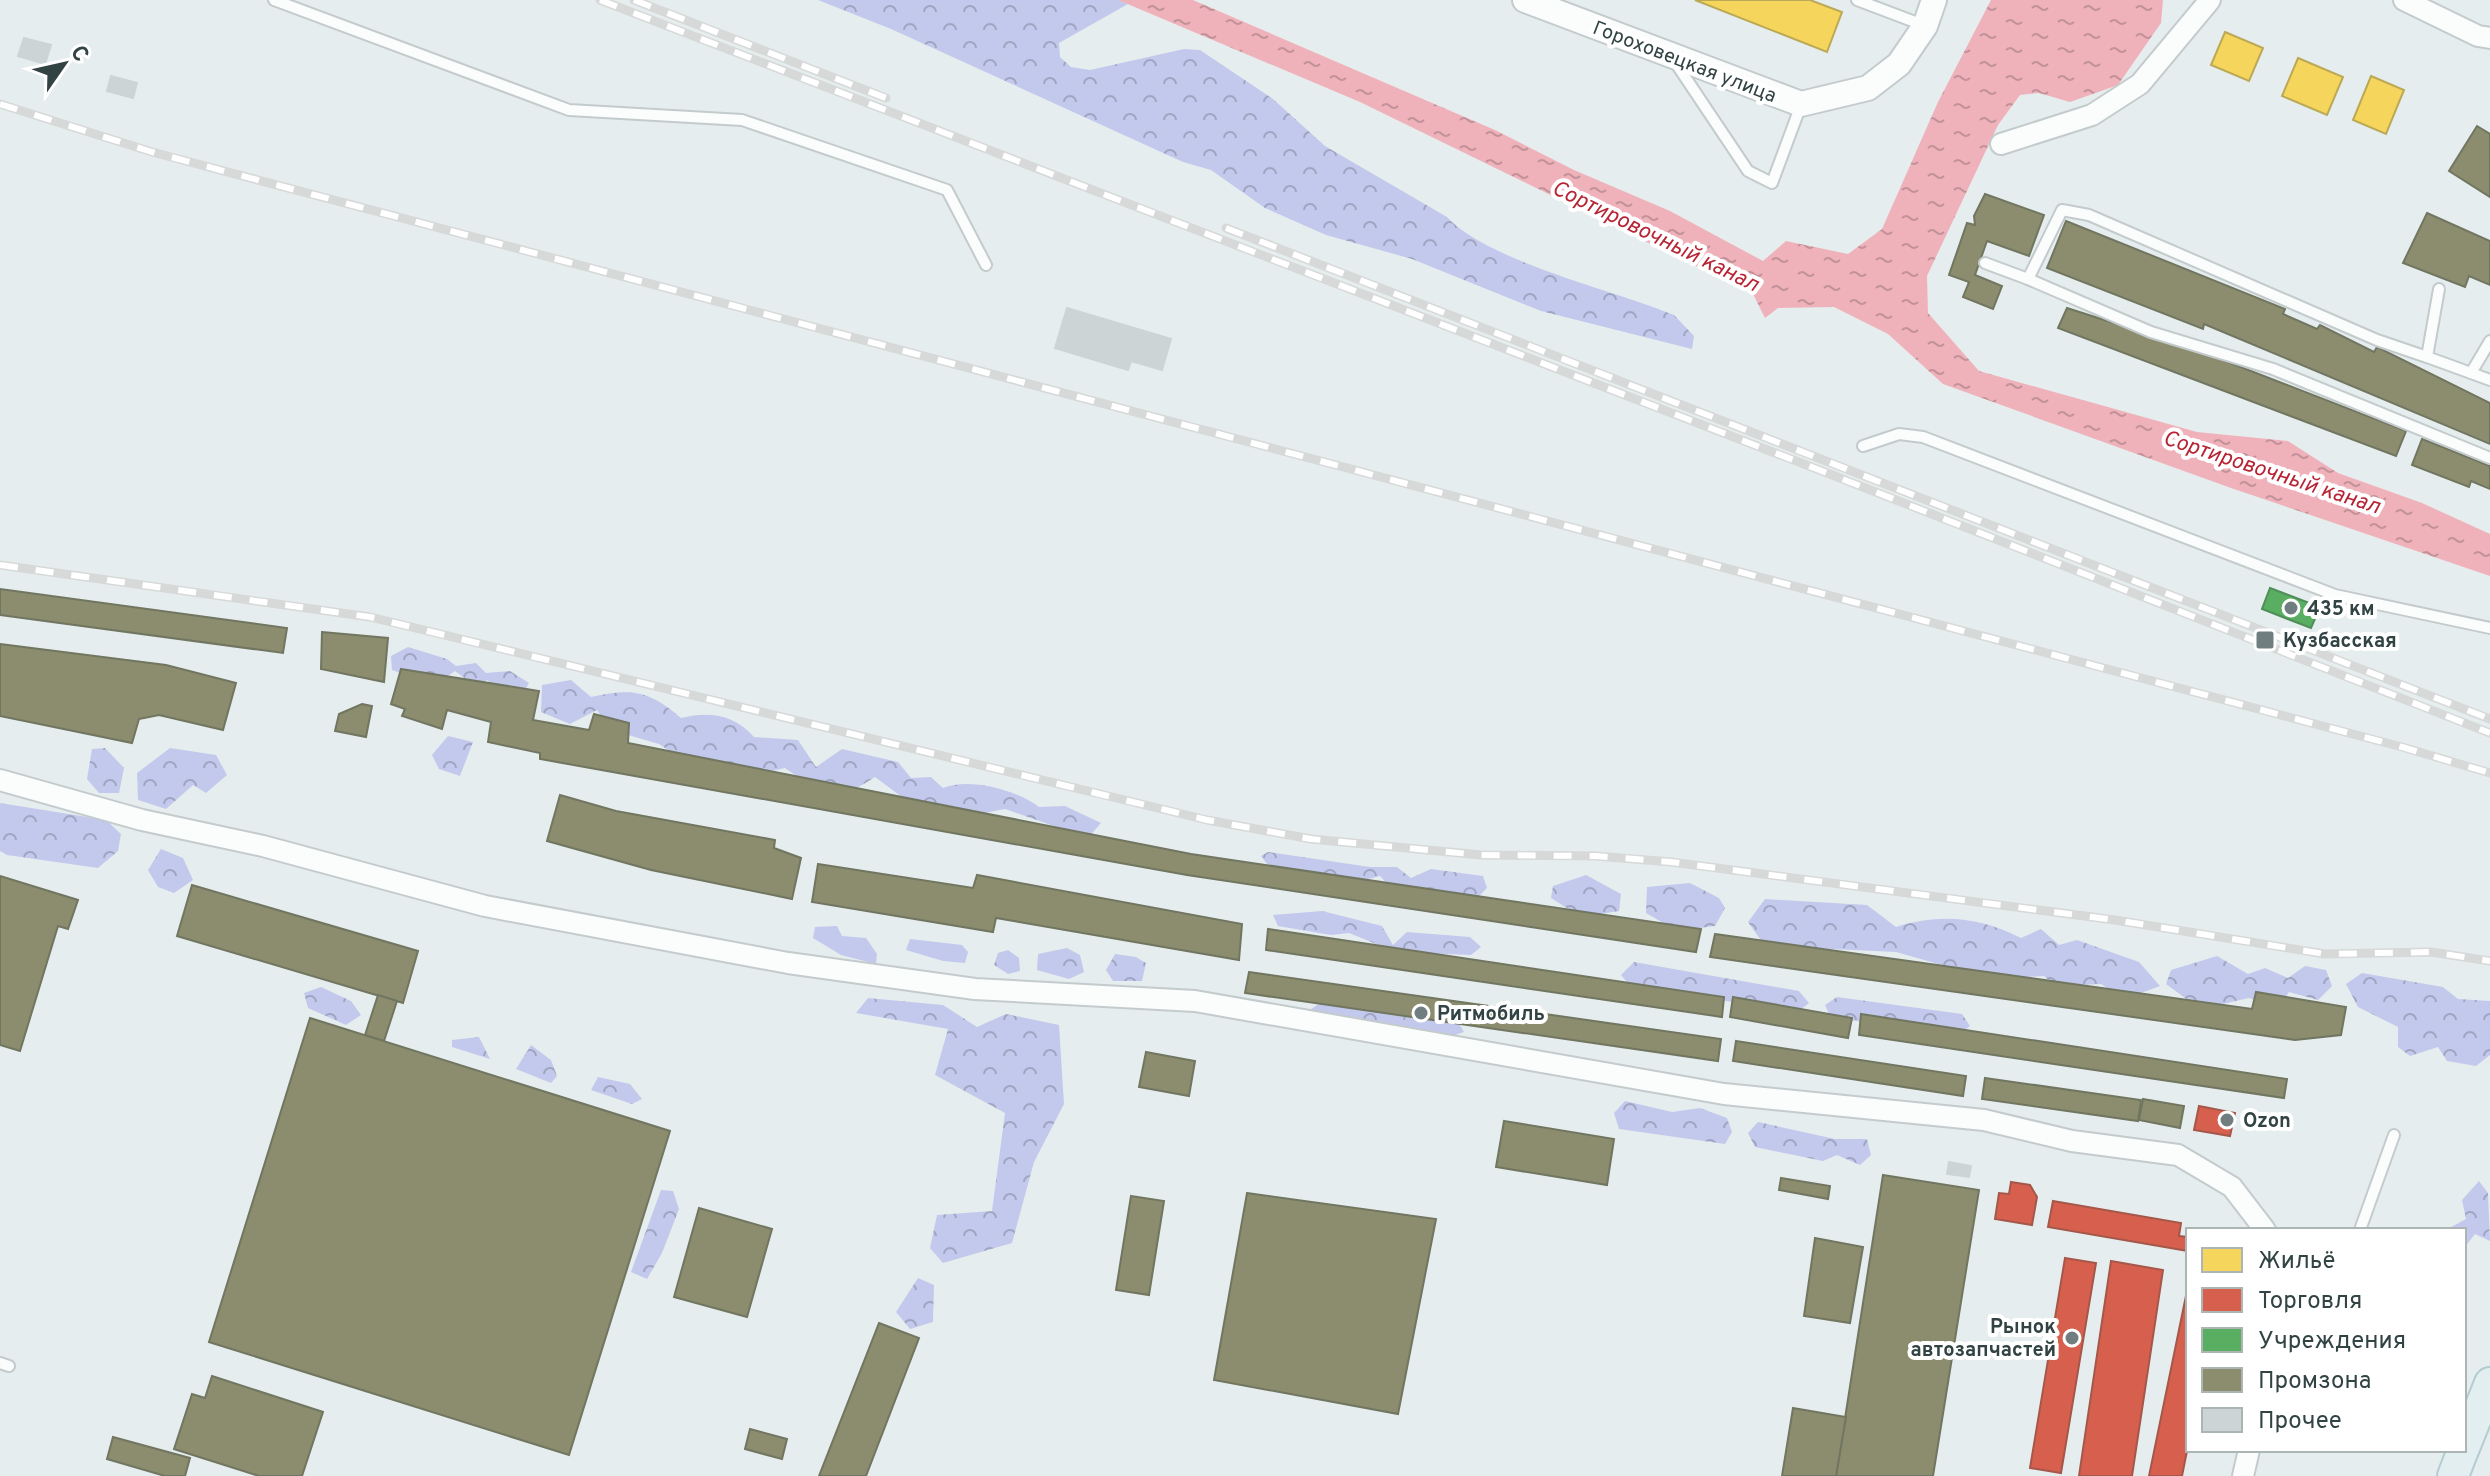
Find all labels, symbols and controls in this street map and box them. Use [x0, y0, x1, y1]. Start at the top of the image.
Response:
street label: Гороховецкая улица [1589, 16, 1780, 110]
north arrow [24, 24, 104, 104]
text: С [63, 41, 94, 68]
water label: Сортировочный канал [1547, 175, 1763, 299]
water label: Сортировочный канал [2159, 425, 2384, 521]
place label: 435 км [2307, 597, 2375, 623]
marker: 435 км [2282, 599, 2300, 617]
marker: Кузбасская [2254, 629, 2276, 651]
place label: Кузбасская [2283, 629, 2397, 655]
place label: Ритмобиль [1437, 1002, 1545, 1028]
marker: Ритмобиль [1412, 1004, 1430, 1022]
place label: Ozon [2243, 1109, 2291, 1135]
marker: Ozon [2218, 1111, 2236, 1129]
legend [2186, 1228, 2466, 1452]
text: Жильё [2258, 1247, 2335, 1277]
text: Торговля [2258, 1287, 2362, 1317]
place label: Рынок автозапчастей [1911, 1315, 2056, 1364]
text: Учреждения [2258, 1327, 2406, 1357]
marker: Рынок автозапчастей [2063, 1329, 2081, 1347]
text: Промзона [2258, 1367, 2371, 1397]
text: Прочее [2258, 1407, 2342, 1437]

